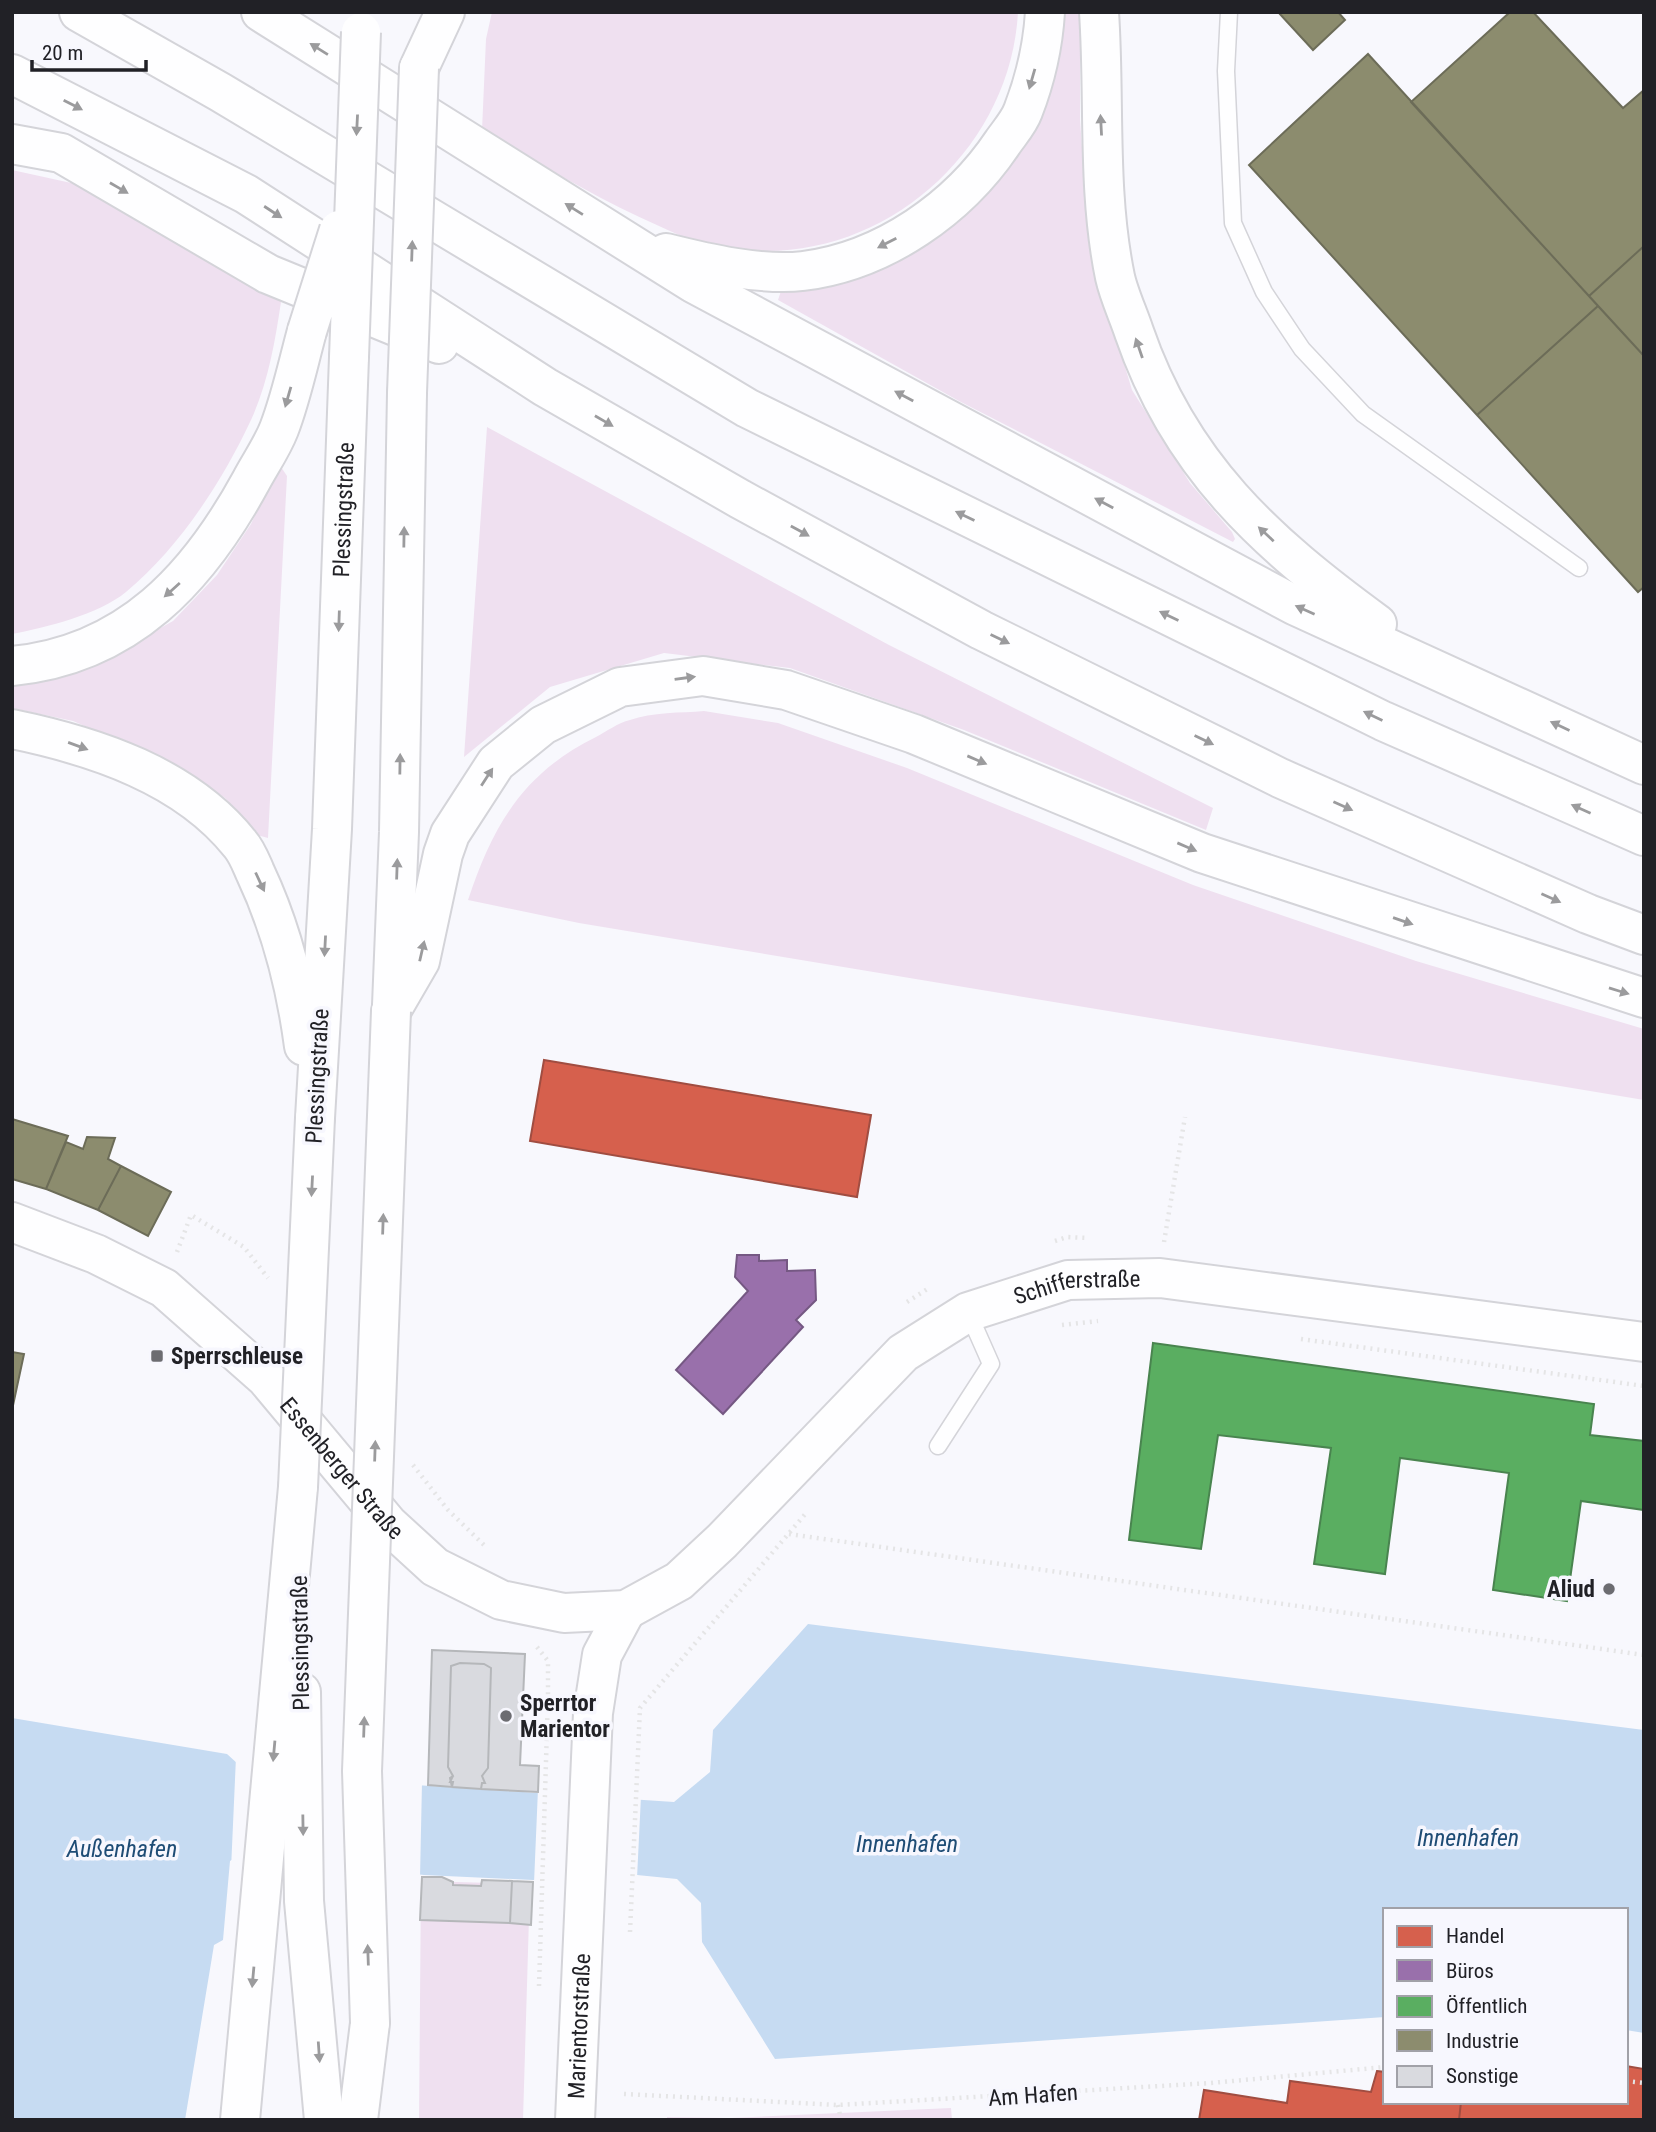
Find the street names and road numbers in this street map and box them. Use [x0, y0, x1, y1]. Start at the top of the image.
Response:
street label: Plessingstraße [328, 442, 360, 578]
street label: Plessingstraße [300, 1008, 335, 1144]
street label: Schifferstraße [1010, 1265, 1141, 1311]
street label: Essenberger Straße [274, 1392, 409, 1545]
street label: Plessingstraße [286, 1575, 315, 1711]
street label: Marientorstraße [563, 1953, 596, 2099]
street label: Am Hafen [987, 2079, 1079, 2112]

